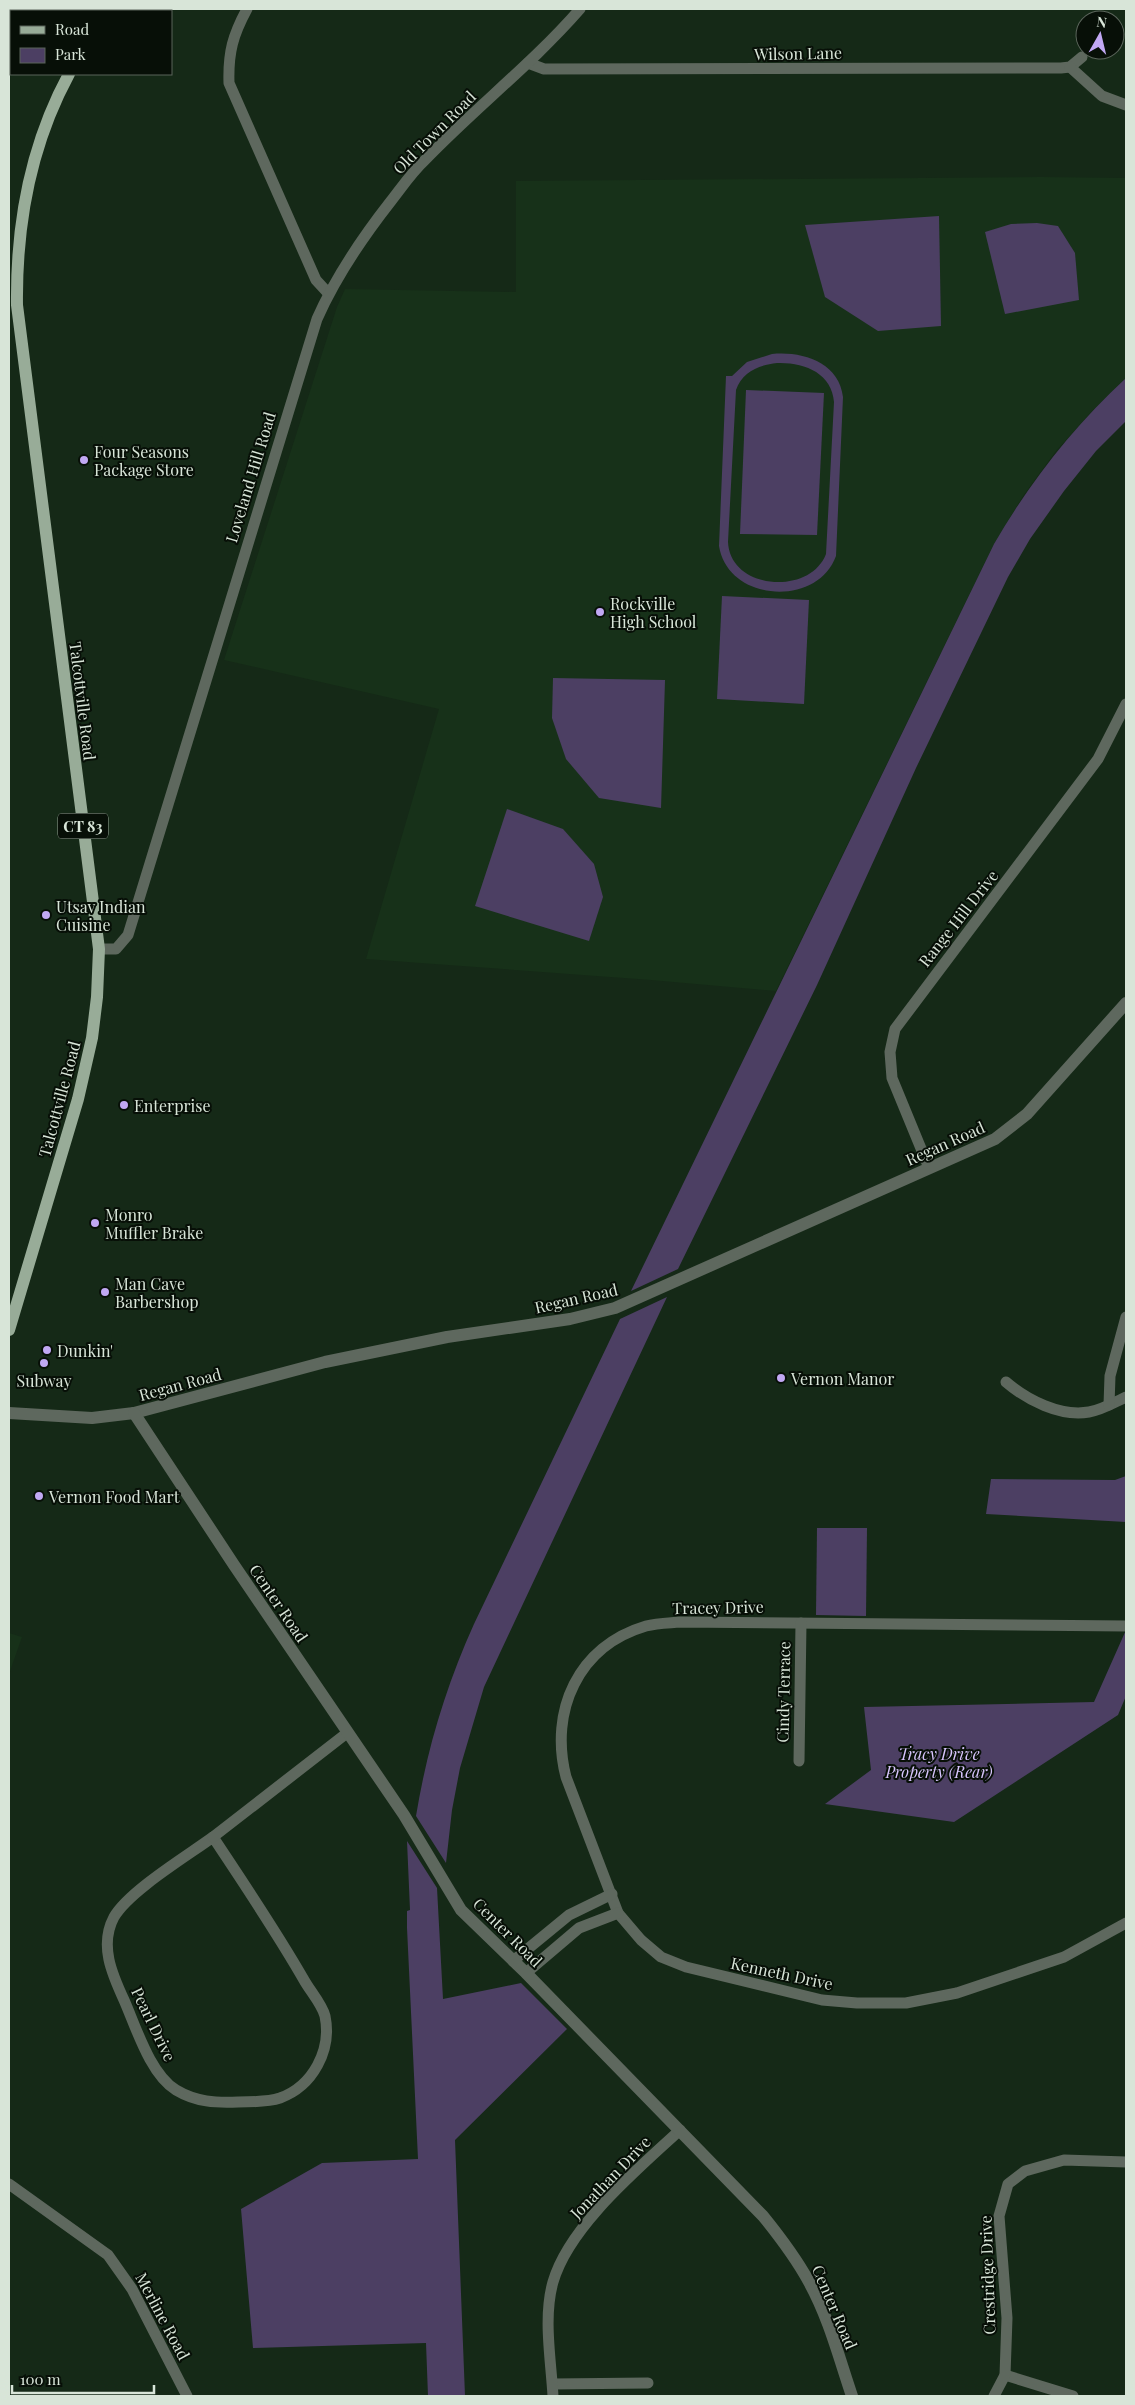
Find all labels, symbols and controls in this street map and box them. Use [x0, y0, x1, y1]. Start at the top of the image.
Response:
legend [10, 10, 172, 75]
north arrow [1075, 10, 1125, 60]
text: N [1096, 12, 1108, 32]
text: Road [55, 19, 89, 39]
street label: Wilson Lane [753, 42, 842, 64]
text: Park [55, 44, 87, 64]
street label: Old Town Road [388, 86, 480, 178]
street label: Loveland Hill Road [220, 409, 280, 545]
place label: Four Seasons Package Store [94, 441, 194, 480]
marker: Four Seasons Package Store [78, 454, 90, 466]
place label: Rockville High School [610, 593, 697, 632]
marker: Rockville High School [594, 606, 606, 618]
street label: Talcottville Road [65, 641, 101, 761]
road number: CT 83 [58, 814, 108, 838]
street label: Range Hill Drive [914, 865, 1002, 971]
place label: Utsav Indian Cuisine [56, 896, 146, 935]
marker: Utsav Indian Cuisine [40, 909, 52, 921]
street label: Talcottville Road [33, 1039, 85, 1159]
place label: Enterprise [134, 1095, 211, 1116]
marker: Enterprise [118, 1099, 130, 1111]
street label: Regan Road [902, 1116, 988, 1170]
place label: Monro Muffler Brake [105, 1204, 203, 1243]
marker: Monro Muffler Brake [89, 1217, 101, 1229]
place label: Man Cave Barbershop [115, 1273, 199, 1312]
street label: Regan Road [532, 1278, 620, 1318]
marker: Man Cave Barbershop [99, 1286, 111, 1298]
place label: Dunkin' [57, 1340, 113, 1361]
marker: Dunkin' [41, 1344, 53, 1356]
marker: Subway [38, 1357, 50, 1369]
street label: Regan Road [136, 1363, 224, 1405]
place label: Vernon Manor [790, 1368, 894, 1389]
place label: Subway [17, 1370, 72, 1391]
marker: Vernon Manor [775, 1372, 787, 1384]
place label: Vernon Food Mart [48, 1486, 180, 1507]
marker: Vernon Food Mart [33, 1490, 45, 1502]
street label: Center Road [245, 1560, 313, 1646]
street label: Tracey Drive [672, 1596, 764, 1618]
street label: Cindy Terrace [772, 1641, 794, 1743]
park label: Tracy Drive Property (Rear) [884, 1743, 993, 1782]
street label: Center Road [469, 1893, 547, 1971]
street label: Kenneth Drive [729, 1952, 835, 1994]
street label: Pearl Drive [127, 1984, 181, 2064]
street label: Jonathan Drive [565, 2131, 655, 2223]
street label: Crestridge Drive [974, 2215, 1000, 2335]
street label: Center Road [808, 2262, 862, 2352]
street label: Merline Road [131, 2269, 195, 2363]
scale bar [12, 2362, 155, 2394]
text: 100 m [20, 2369, 61, 2389]

